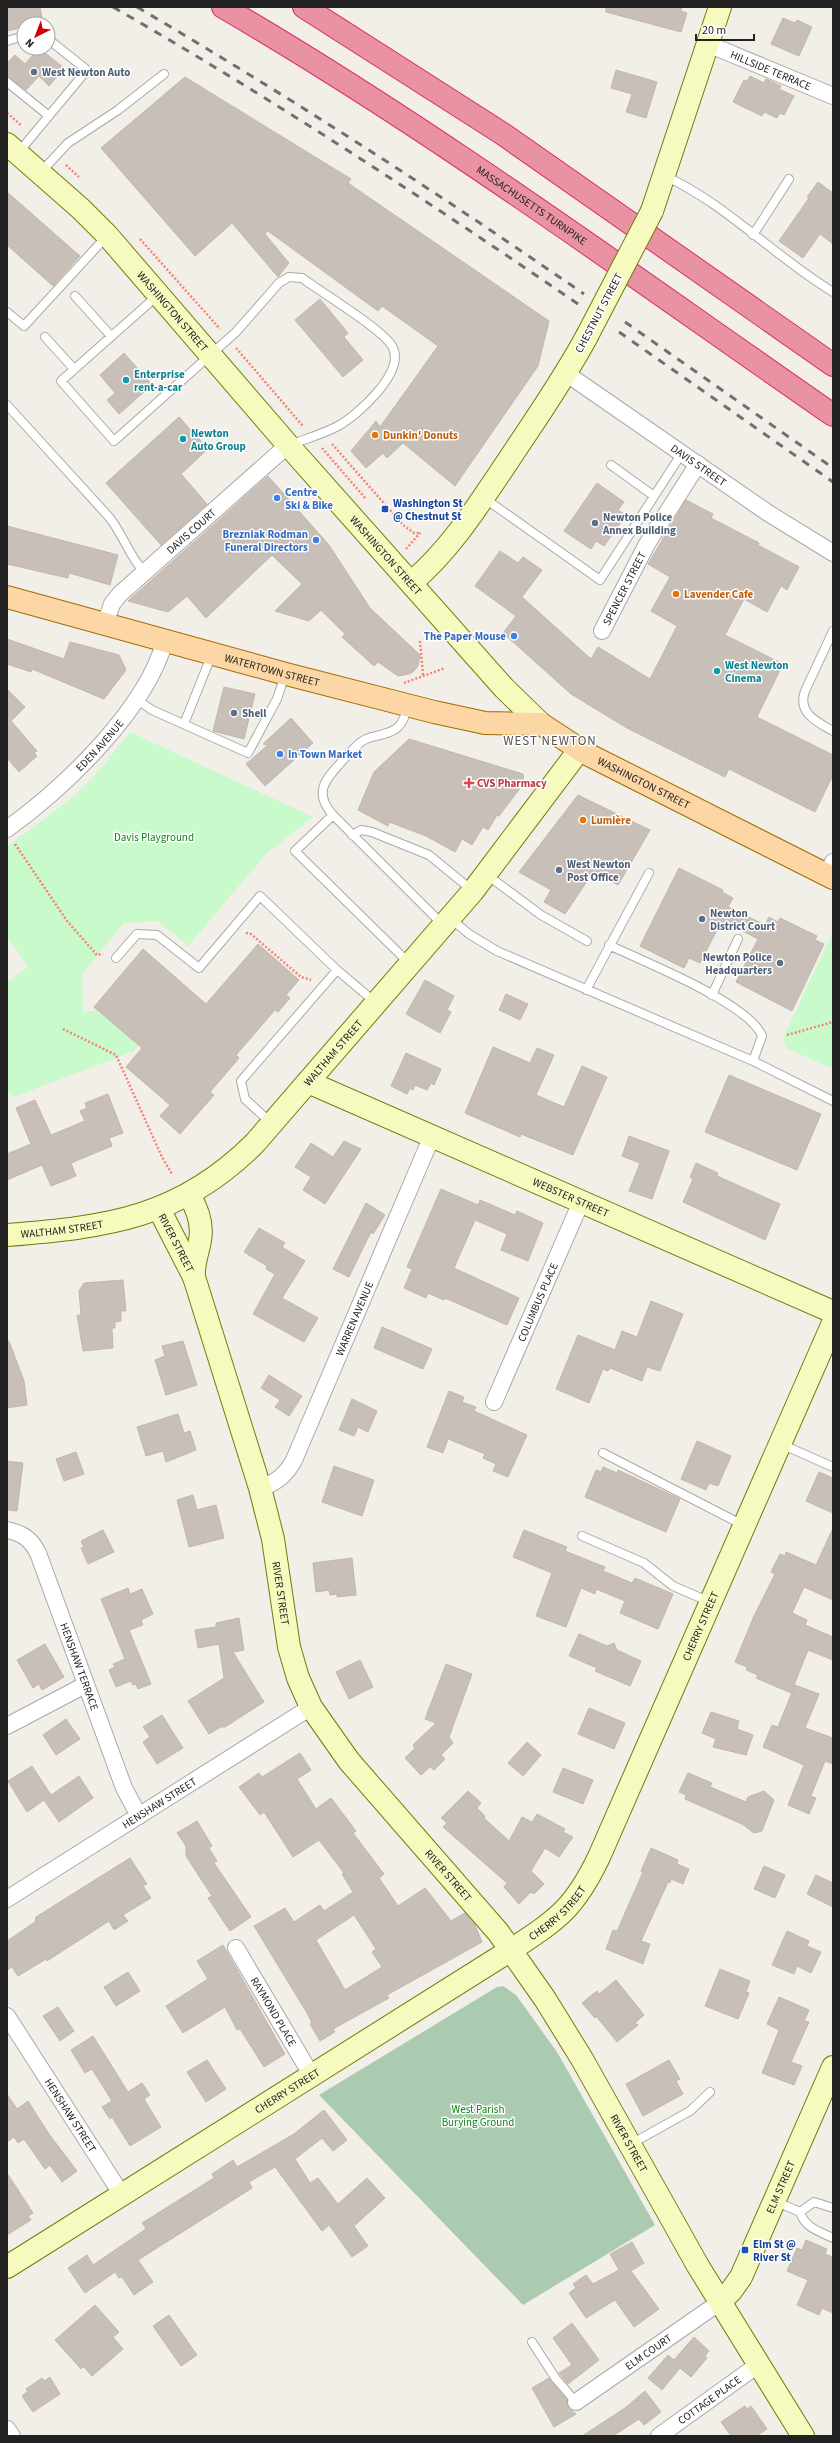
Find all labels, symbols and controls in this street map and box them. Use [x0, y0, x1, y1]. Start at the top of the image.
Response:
north arrow [16, 16, 56, 56]
scale bar [696, 16, 754, 42]
text: 20 m [702, 22, 726, 39]
text: N [22, 35, 37, 51]
street label: HILLSIDE TERRACE [728, 47, 814, 94]
place label: West Newton Auto [42, 65, 130, 80]
marker: West Newton Auto [29, 67, 39, 77]
street label: MASSACHUSETTS TURNPIKE [474, 162, 590, 248]
street label: WASHINGTON STREET [134, 268, 212, 355]
street label: CHESTNUT STREET [572, 270, 626, 356]
place label: Enterprise rent-a-car [134, 367, 185, 395]
marker: Enterprise rent-a-car [121, 375, 131, 385]
place label: Newton Auto Group [190, 426, 246, 454]
place label: Dunkin' Donuts [383, 428, 458, 443]
marker: Dunkin' Donuts [370, 430, 380, 440]
marker: Newton Auto Group [178, 434, 188, 444]
street label: DAVIS STREET [668, 440, 729, 490]
place label: Centre Ski & Bike [285, 485, 333, 513]
marker: Centre Ski & Bike [272, 493, 282, 503]
place label: Washington St @ Chestnut St [393, 496, 463, 524]
marker: Washington St @ Chestnut St [380, 504, 390, 514]
street label: DAVIS COURT [163, 505, 219, 557]
place label: Newton Police Annex Building [602, 510, 676, 538]
street label: WASHINGTON STREET [347, 512, 426, 598]
marker: Newton Police Annex Building [590, 518, 600, 528]
place label: Brezniak Rodman Funeral Directors [222, 527, 308, 555]
marker: Brezniak Rodman Funeral Directors [311, 535, 321, 545]
street label: SPENCER STREET [599, 549, 649, 628]
place label: Lavender Cafe [684, 587, 754, 602]
marker: Lavender Cafe [671, 589, 681, 599]
place label: The Paper Mouse [424, 629, 506, 644]
marker: The Paper Mouse [509, 631, 519, 641]
street label: WATERTOWN STREET [223, 650, 321, 690]
place label: West Newton Cinema [725, 658, 789, 686]
marker: West Newton Cinema [712, 666, 722, 676]
place label: Shell [242, 706, 267, 721]
marker: Shell [229, 708, 239, 718]
street label: EDEN AVENUE [72, 716, 127, 775]
district label: WEST NEWTON [503, 732, 597, 750]
place label: In Town Market [288, 747, 363, 762]
marker: In Town Market [275, 749, 285, 759]
street label: WASHINGTON STREET [595, 753, 693, 812]
place label: CVS Pharmacy [477, 776, 547, 791]
marker: CVS Pharmacy [464, 778, 474, 788]
place label: Lumière [591, 813, 631, 828]
marker: Lumière [578, 815, 588, 825]
park label: Davis Playground [114, 830, 194, 845]
place label: West Newton Post Office [567, 857, 631, 885]
marker: West Newton Post Office [554, 865, 564, 875]
place label: Newton District Court [710, 906, 776, 934]
marker: Newton District Court [697, 914, 707, 924]
place label: Newton Police Headquarters [703, 950, 772, 978]
marker: Newton Police Headquarters [775, 958, 785, 968]
street label: WALTHAM STREET [300, 1016, 366, 1089]
street label: WEBSTER STREET [530, 1174, 612, 1221]
street label: RIVER STREET [155, 1211, 198, 1275]
street label: WALTHAM STREET [20, 1216, 105, 1241]
street label: COLUMBUS PLACE [514, 1260, 561, 1344]
street label: WARREN AVENUE [332, 1279, 377, 1358]
street label: RIVER STREET [269, 1560, 293, 1626]
street label: CHERRY STREET [678, 1589, 722, 1663]
street label: HENSHAW TERRACE [57, 1621, 102, 1712]
street label: HENSHAW STREET [119, 1774, 199, 1832]
street label: RIVER STREET [422, 1846, 475, 1905]
street label: CHERRY STREET [526, 1882, 589, 1944]
street label: RAYMOND PLACE [247, 1974, 300, 2049]
street label: CHERRY STREET [252, 2065, 323, 2117]
street label: HENSHAW STREET [41, 2075, 100, 2155]
park label: West Parish Burying Ground [442, 2102, 514, 2130]
street label: RIVER STREET [607, 2111, 651, 2175]
street label: ELM STREET [762, 2158, 799, 2216]
place label: Elm St @ River St [753, 2237, 796, 2265]
marker: Elm St @ River St [740, 2245, 750, 2255]
street label: ELM COURT [622, 2330, 675, 2373]
street label: COTTAGE PLACE [675, 2372, 744, 2428]

